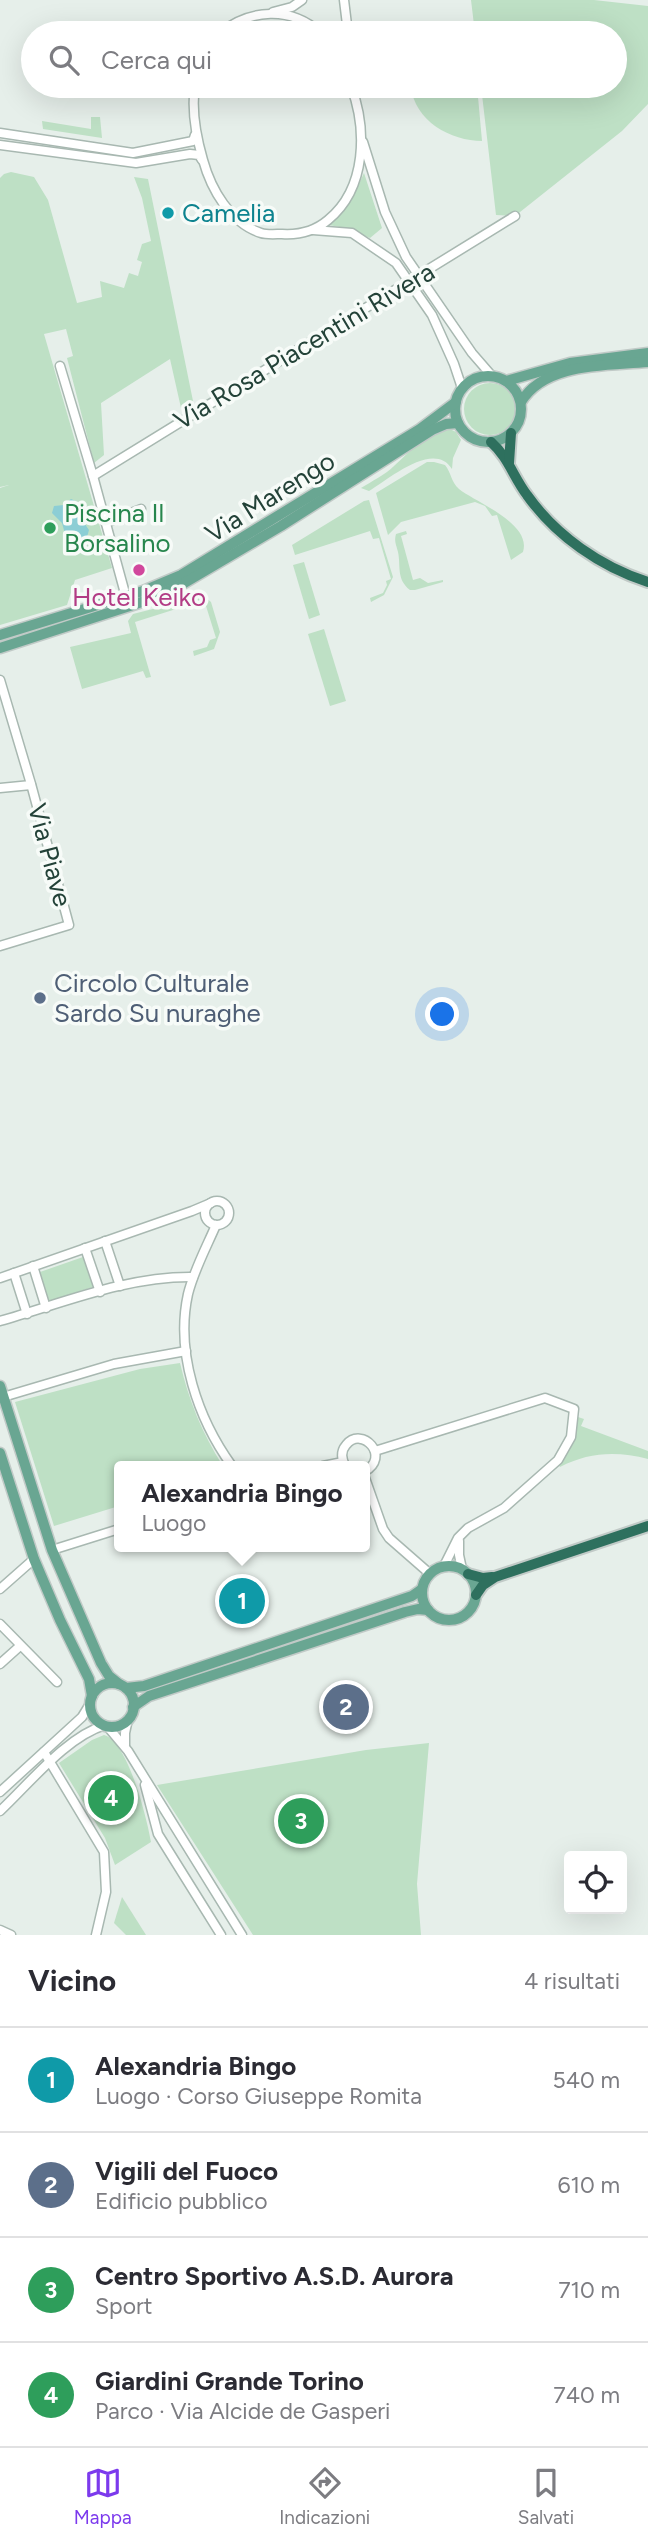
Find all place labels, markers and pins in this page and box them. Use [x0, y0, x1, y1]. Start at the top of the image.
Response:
place label: Camelia [182, 197, 275, 229]
marker: Camelia [160, 205, 176, 221]
place label: Piscina Il Borsalino [64, 497, 170, 559]
marker: Piscina Il Borsalino [42, 520, 58, 536]
marker: Hotel Keiko [131, 562, 147, 578]
place label: Hotel Keiko [72, 581, 206, 613]
place label: Circolo Culturale Sardo Su nuraghe [54, 967, 261, 1029]
marker: Circolo Culturale Sardo Su nuraghe [32, 990, 48, 1006]
pin: 1 [219, 1575, 265, 1627]
pin: 2 [323, 1681, 369, 1733]
pin: 4 [88, 1772, 134, 1824]
pin: 3 [278, 1795, 324, 1847]

